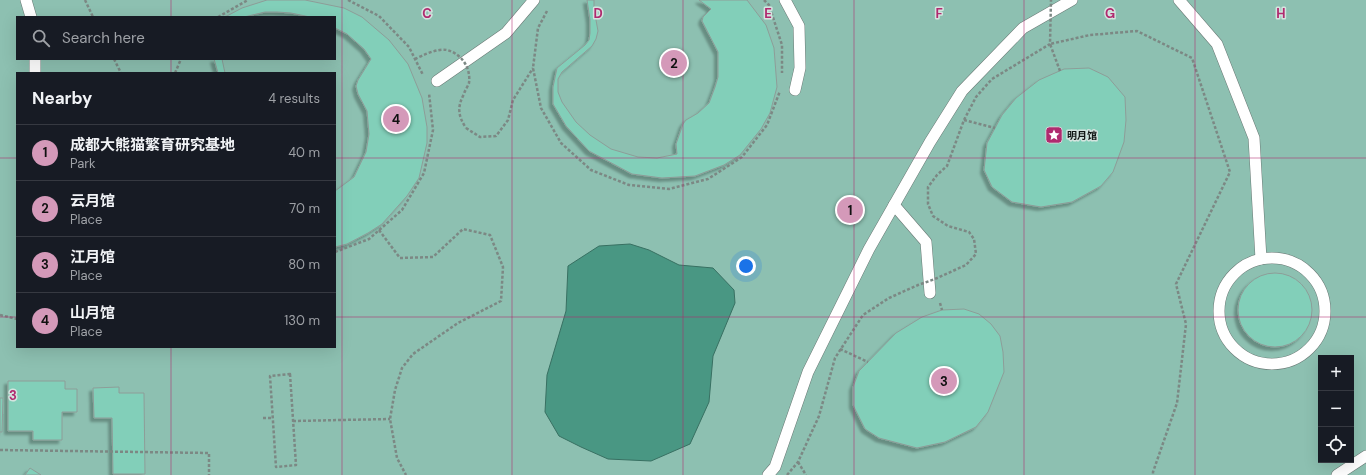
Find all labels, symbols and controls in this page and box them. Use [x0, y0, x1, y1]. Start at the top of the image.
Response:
text: C [422, 5, 432, 22]
text: D [593, 5, 603, 22]
text: E [764, 5, 772, 22]
text: F [935, 5, 943, 22]
text: G [1105, 5, 1115, 22]
text: H [1276, 5, 1286, 22]
search box [16, 16, 336, 60]
icon: search [30, 27, 52, 49]
text: Search here [62, 28, 145, 48]
pin: 2 [661, 48, 687, 78]
text: Nearby [32, 87, 92, 109]
text: 4 results [268, 90, 320, 107]
pin: 4 [383, 104, 409, 134]
place icon: 明月馆 [1044, 125, 1064, 145]
place label: 明月馆 [1067, 129, 1097, 142]
text: 成都大熊猫繁育研究基地 [70, 135, 235, 155]
text: 1 [43, 144, 47, 161]
text: 40 m [288, 144, 320, 161]
text: Park [70, 155, 96, 172]
text: 云月馆 [70, 191, 115, 211]
pin: 1 [837, 195, 863, 225]
text: 2 [41, 200, 49, 217]
text: 70 m [289, 200, 320, 217]
text: Place [70, 211, 102, 228]
text: 江月馆 [70, 247, 115, 267]
text: 3 [41, 256, 49, 273]
text: 80 m [288, 256, 320, 273]
your location [736, 256, 756, 276]
text: Place [70, 267, 102, 284]
text: 山月馆 [70, 303, 115, 323]
text: 4 [41, 312, 49, 329]
text: 130 m [284, 312, 320, 329]
text: Place [70, 323, 102, 340]
map controls [1318, 355, 1354, 463]
button: + [1318, 355, 1354, 391]
pin: 3 [931, 366, 957, 396]
text: 3 [9, 387, 17, 404]
button: − [1318, 391, 1354, 427]
button: locate [1318, 427, 1354, 463]

